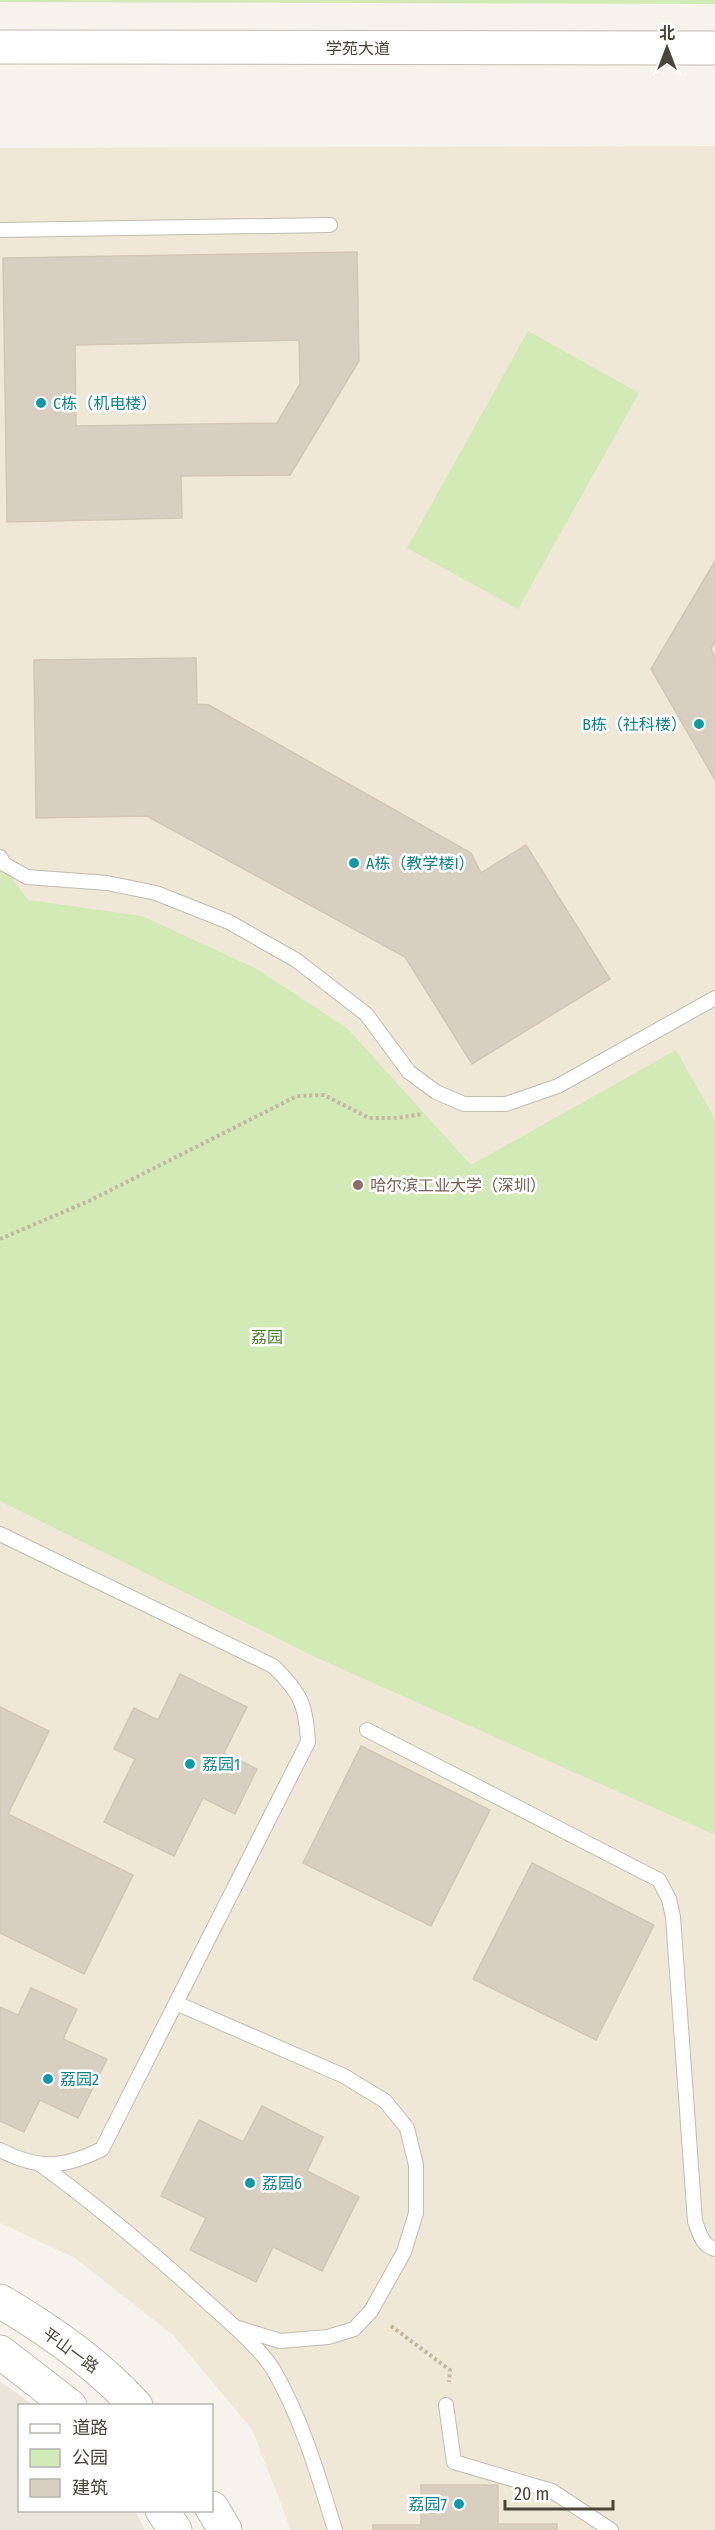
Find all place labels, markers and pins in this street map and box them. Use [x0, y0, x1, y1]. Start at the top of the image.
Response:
place label: C栋（机电楼） [53, 394, 157, 413]
marker: C栋（机电楼） [34, 396, 48, 410]
place label: B栋（社科楼） [582, 715, 687, 734]
marker: B栋（社科楼） [692, 717, 706, 731]
place label: A栋（教学楼I） [366, 854, 475, 873]
marker: A栋（教学楼I） [347, 856, 361, 870]
place label: 哈尔滨工业大学（深圳） [370, 1176, 546, 1195]
marker: 哈尔滨工业大学（深圳） [351, 1178, 365, 1192]
place label: 荔园1 [202, 1755, 240, 1774]
marker: 荔园1 [183, 1757, 197, 1771]
place label: 荔园2 [60, 2070, 99, 2089]
marker: 荔园2 [41, 2072, 55, 2086]
place label: 荔园6 [262, 2174, 302, 2193]
marker: 荔园6 [243, 2176, 257, 2190]
place label: 荔园7 [409, 2495, 448, 2514]
marker: 荔园7 [452, 2497, 466, 2511]

